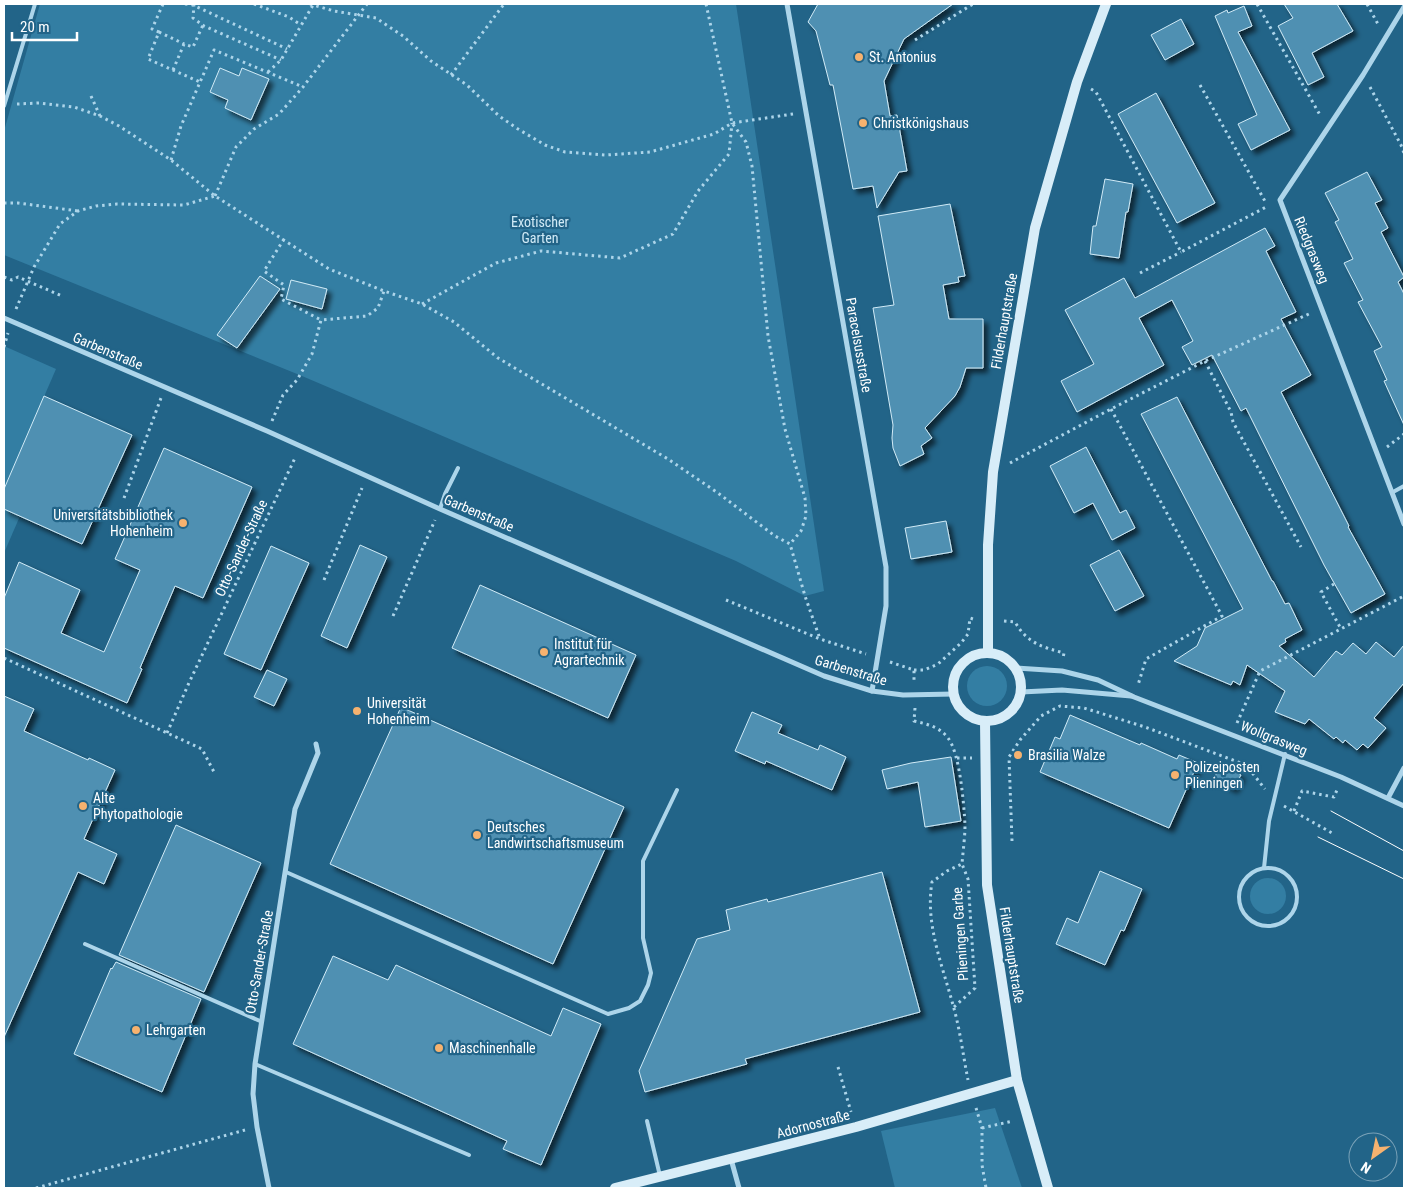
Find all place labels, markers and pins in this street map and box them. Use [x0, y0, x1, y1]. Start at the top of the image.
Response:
place label: St. Antonius [869, 49, 936, 65]
marker: St. Antonius [853, 51, 865, 63]
place label: Christkönigshaus [873, 115, 969, 131]
marker: Christkönigshaus [857, 117, 869, 129]
place label: Universitätsbibliothek Hohenheim [53, 507, 174, 539]
marker: Universitätsbibliothek Hohenheim [177, 517, 189, 529]
place label: Institut für Agrartechnik [554, 636, 625, 668]
marker: Institut für Agrartechnik [538, 646, 550, 658]
place label: Universität Hohenheim [367, 695, 430, 727]
marker: Universität Hohenheim [351, 705, 363, 717]
place label: Brasilia Walze [1028, 747, 1106, 763]
marker: Brasilia Walze [1012, 749, 1024, 761]
place label: Polizeiposten Plieningen [1185, 759, 1260, 791]
marker: Polizeiposten Plieningen [1169, 769, 1181, 781]
place label: Alte Phytopathologie [93, 790, 183, 822]
marker: Alte Phytopathologie [77, 800, 89, 812]
place label: Deutsches Landwirtschaftsmuseum [487, 819, 624, 851]
marker: Deutsches Landwirtschaftsmuseum [471, 829, 483, 841]
place label: Lehrgarten [146, 1022, 206, 1038]
marker: Lehrgarten [130, 1024, 142, 1036]
place label: Maschinenhalle [449, 1040, 536, 1056]
marker: Maschinenhalle [433, 1042, 445, 1054]

